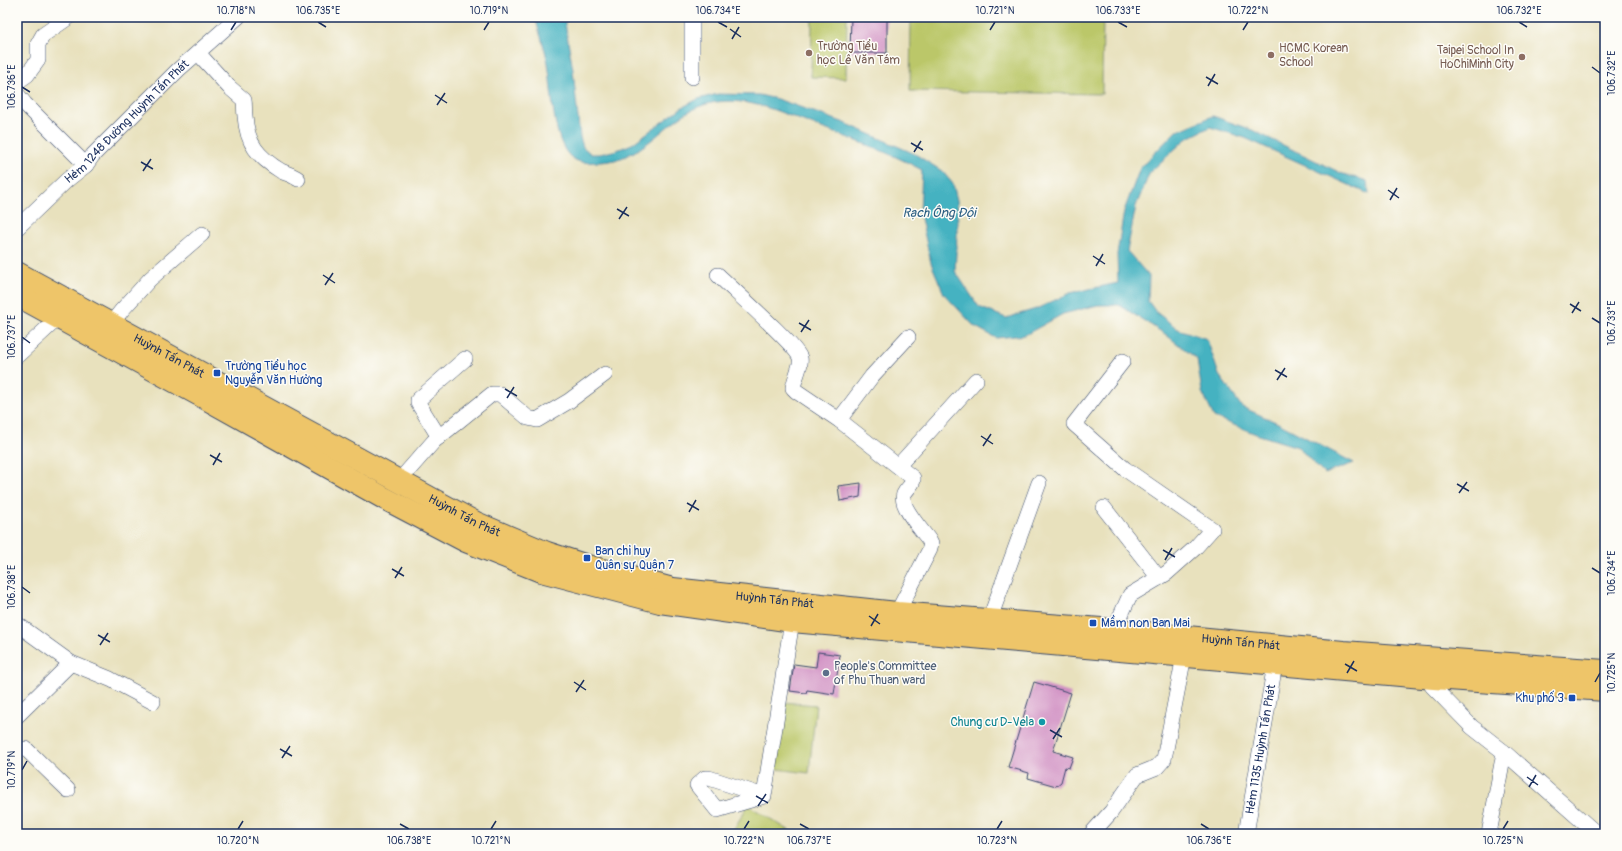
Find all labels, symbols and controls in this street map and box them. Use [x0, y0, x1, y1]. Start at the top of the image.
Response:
text: 10.718°N [217, 5, 255, 17]
text: 106.735°E [296, 5, 340, 17]
text: 10.719°N [470, 5, 508, 17]
text: 106.734°E [696, 5, 741, 17]
text: 10.721°N [976, 5, 1015, 17]
text: 106.733°E [1096, 5, 1140, 17]
text: 10.722°N [1228, 5, 1269, 17]
text: 106.732°E [1497, 5, 1541, 17]
place label: Trường Tiểu học Lê Văn Tám [817, 39, 900, 68]
place label: HCMC Korean School [1279, 41, 1349, 70]
place label: Taipei School In HoChiMinh City [1437, 43, 1514, 72]
marker: Trường Tiểu học Lê Văn Tám [804, 48, 814, 58]
marker: HCMC Korean School [1266, 50, 1276, 60]
text: 106.732°E [1606, 51, 1618, 95]
marker: Taipei School In HoChiMinh City [1517, 52, 1527, 62]
street label: Hẻm 1248 Đường Huỳnh Tấn Phát [62, 57, 192, 187]
text: 106.736°E [6, 64, 18, 110]
water label: Rạch Ông Đội [902, 205, 978, 221]
text: 106.733°E [1606, 301, 1618, 345]
text: 106.737°E [6, 315, 18, 359]
street label: Huỳnh Tấn Phát [130, 331, 207, 382]
place label: Trường Tiểu học Nguyễn Văn Hưởng [225, 359, 322, 388]
marker: Trường Tiểu học Nguyễn Văn Hưởng [212, 368, 222, 378]
street label: Huỳnh Tấn Phát [426, 491, 503, 540]
place label: Ban chỉ huy Quân sự Quận 7 [595, 544, 675, 573]
text: 106.734°E [1606, 551, 1618, 596]
marker: Ban chỉ huy Quân sự Quận 7 [582, 553, 592, 563]
text: 106.738°E [6, 565, 18, 609]
street label: Huỳnh Tấn Phát [735, 589, 815, 612]
place label: Mầm non Ban Mai [1101, 614, 1190, 631]
marker: Mầm non Ban Mai [1088, 618, 1098, 628]
street label: Huỳnh Tấn Phát [1201, 631, 1281, 654]
text: 10.725°N [1606, 653, 1618, 693]
place label: People's Committee of Phu Thuan ward [834, 659, 936, 688]
marker: People's Committee of Phu Thuan ward [821, 668, 831, 678]
street label: Hẻm 1135 Huỳnh Tấn Phát [1243, 683, 1279, 815]
place label: Khu phố 3 [1515, 690, 1564, 706]
marker: Khu phố 3 [1567, 693, 1577, 703]
place label: Chung cư D-Vela [950, 715, 1034, 730]
marker: Chung cư D-Vela [1037, 717, 1047, 727]
text: 10.719°N [6, 751, 18, 789]
text: 10.720°N [217, 835, 259, 847]
text: 106.738°E [387, 835, 431, 847]
text: 10.721°N [472, 835, 511, 847]
text: 10.722°N [724, 835, 765, 847]
text: 106.737°E [787, 835, 831, 847]
text: 10.723°N [977, 835, 1017, 847]
text: 106.736°E [1186, 835, 1232, 847]
text: 10.725°N [1483, 835, 1523, 847]

